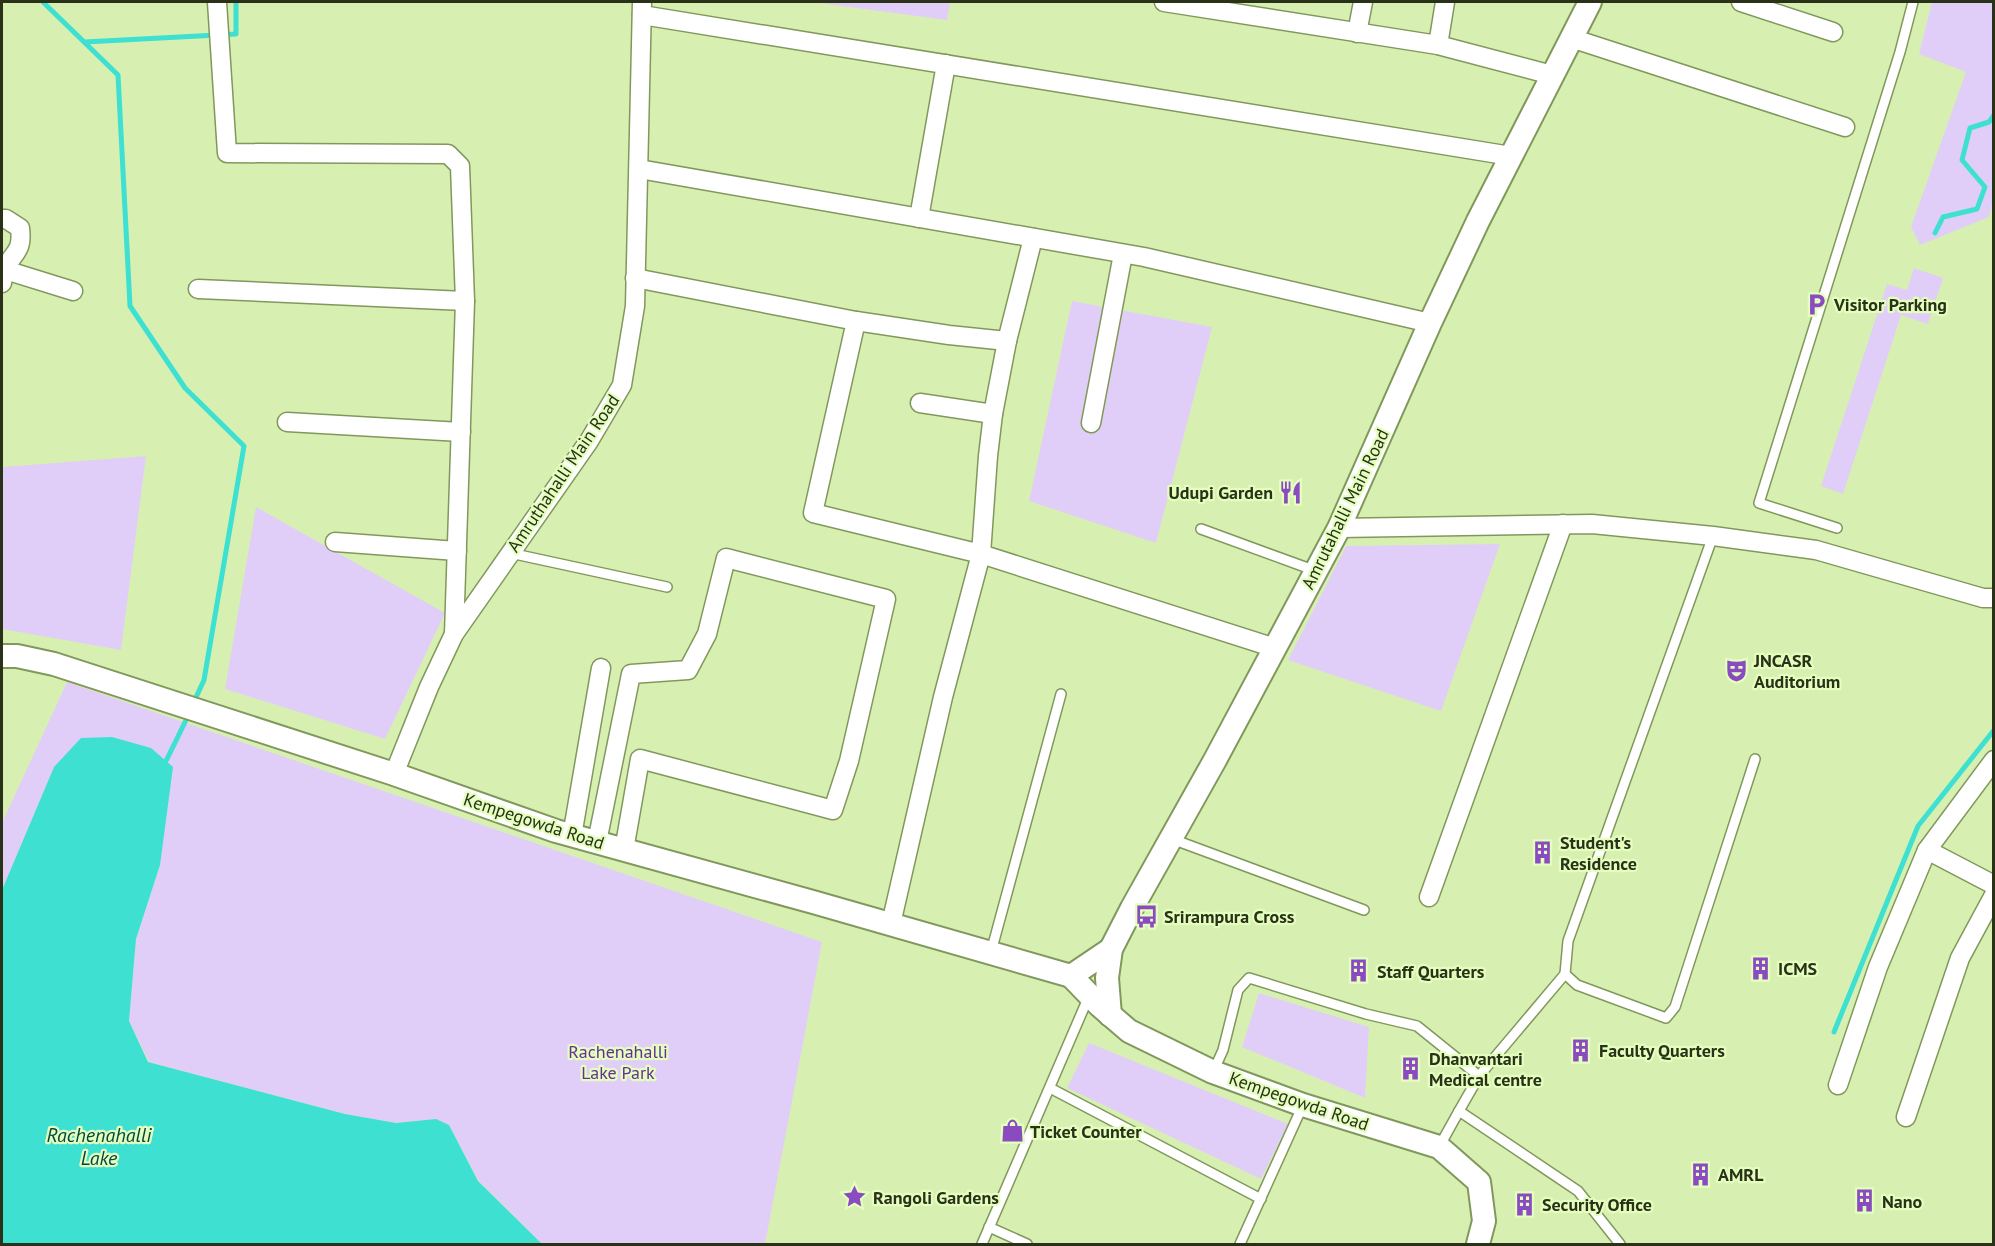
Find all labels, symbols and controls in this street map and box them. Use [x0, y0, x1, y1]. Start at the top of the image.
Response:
parking icon: Visitor Parking [1803, 291, 1829, 317]
place label: Visitor Parking [1833, 293, 1947, 316]
street label: Amruthahalli Main Road [502, 390, 624, 556]
street label: Amrutahalli Main Road [1296, 425, 1394, 593]
restaurant icon: Udupi Garden [1278, 479, 1304, 505]
place label: Udupi Garden [1169, 481, 1273, 504]
place label: JNCASR Auditorium [1753, 649, 1840, 693]
theatre icon: JNCASR Auditorium [1723, 657, 1749, 683]
street label: Kempegowda Road [461, 787, 607, 855]
place label: Student's Residence [1560, 831, 1637, 875]
building icon: Student's Residence [1529, 839, 1555, 865]
bus stop icon: Srirampura Cross [1133, 903, 1159, 929]
place label: Srirampura Cross [1164, 905, 1295, 928]
building icon: ICMS [1747, 955, 1773, 981]
place label: ICMS [1778, 957, 1817, 980]
building icon: Staff Quarters [1346, 958, 1372, 984]
place label: Staff Quarters [1377, 960, 1485, 983]
building icon: Faculty Quarters [1568, 1037, 1594, 1063]
place label: Faculty Quarters [1599, 1039, 1725, 1062]
park label: Rachenahalli Lake Park [568, 1040, 668, 1084]
place label: Dhanvantari Medical centre [1429, 1047, 1542, 1091]
building icon: Dhanvantari Medical centre [1398, 1055, 1424, 1081]
street label: Kempegowda Road [1226, 1066, 1372, 1136]
shop icon: Ticket Counter [999, 1118, 1025, 1144]
place label: Ticket Counter [1030, 1120, 1142, 1143]
water label: Rachenahalli Lake [47, 1122, 152, 1171]
building icon: AMRL [1687, 1161, 1713, 1187]
place label: AMRL [1718, 1163, 1764, 1186]
place icon: Rangoli Gardens [842, 1184, 868, 1210]
place label: Rangoli Gardens [873, 1186, 999, 1209]
building icon: Nano [1851, 1188, 1877, 1214]
place label: Nano [1882, 1190, 1923, 1213]
building icon: Security Office [1511, 1191, 1537, 1217]
place label: Security Office [1542, 1193, 1652, 1216]

